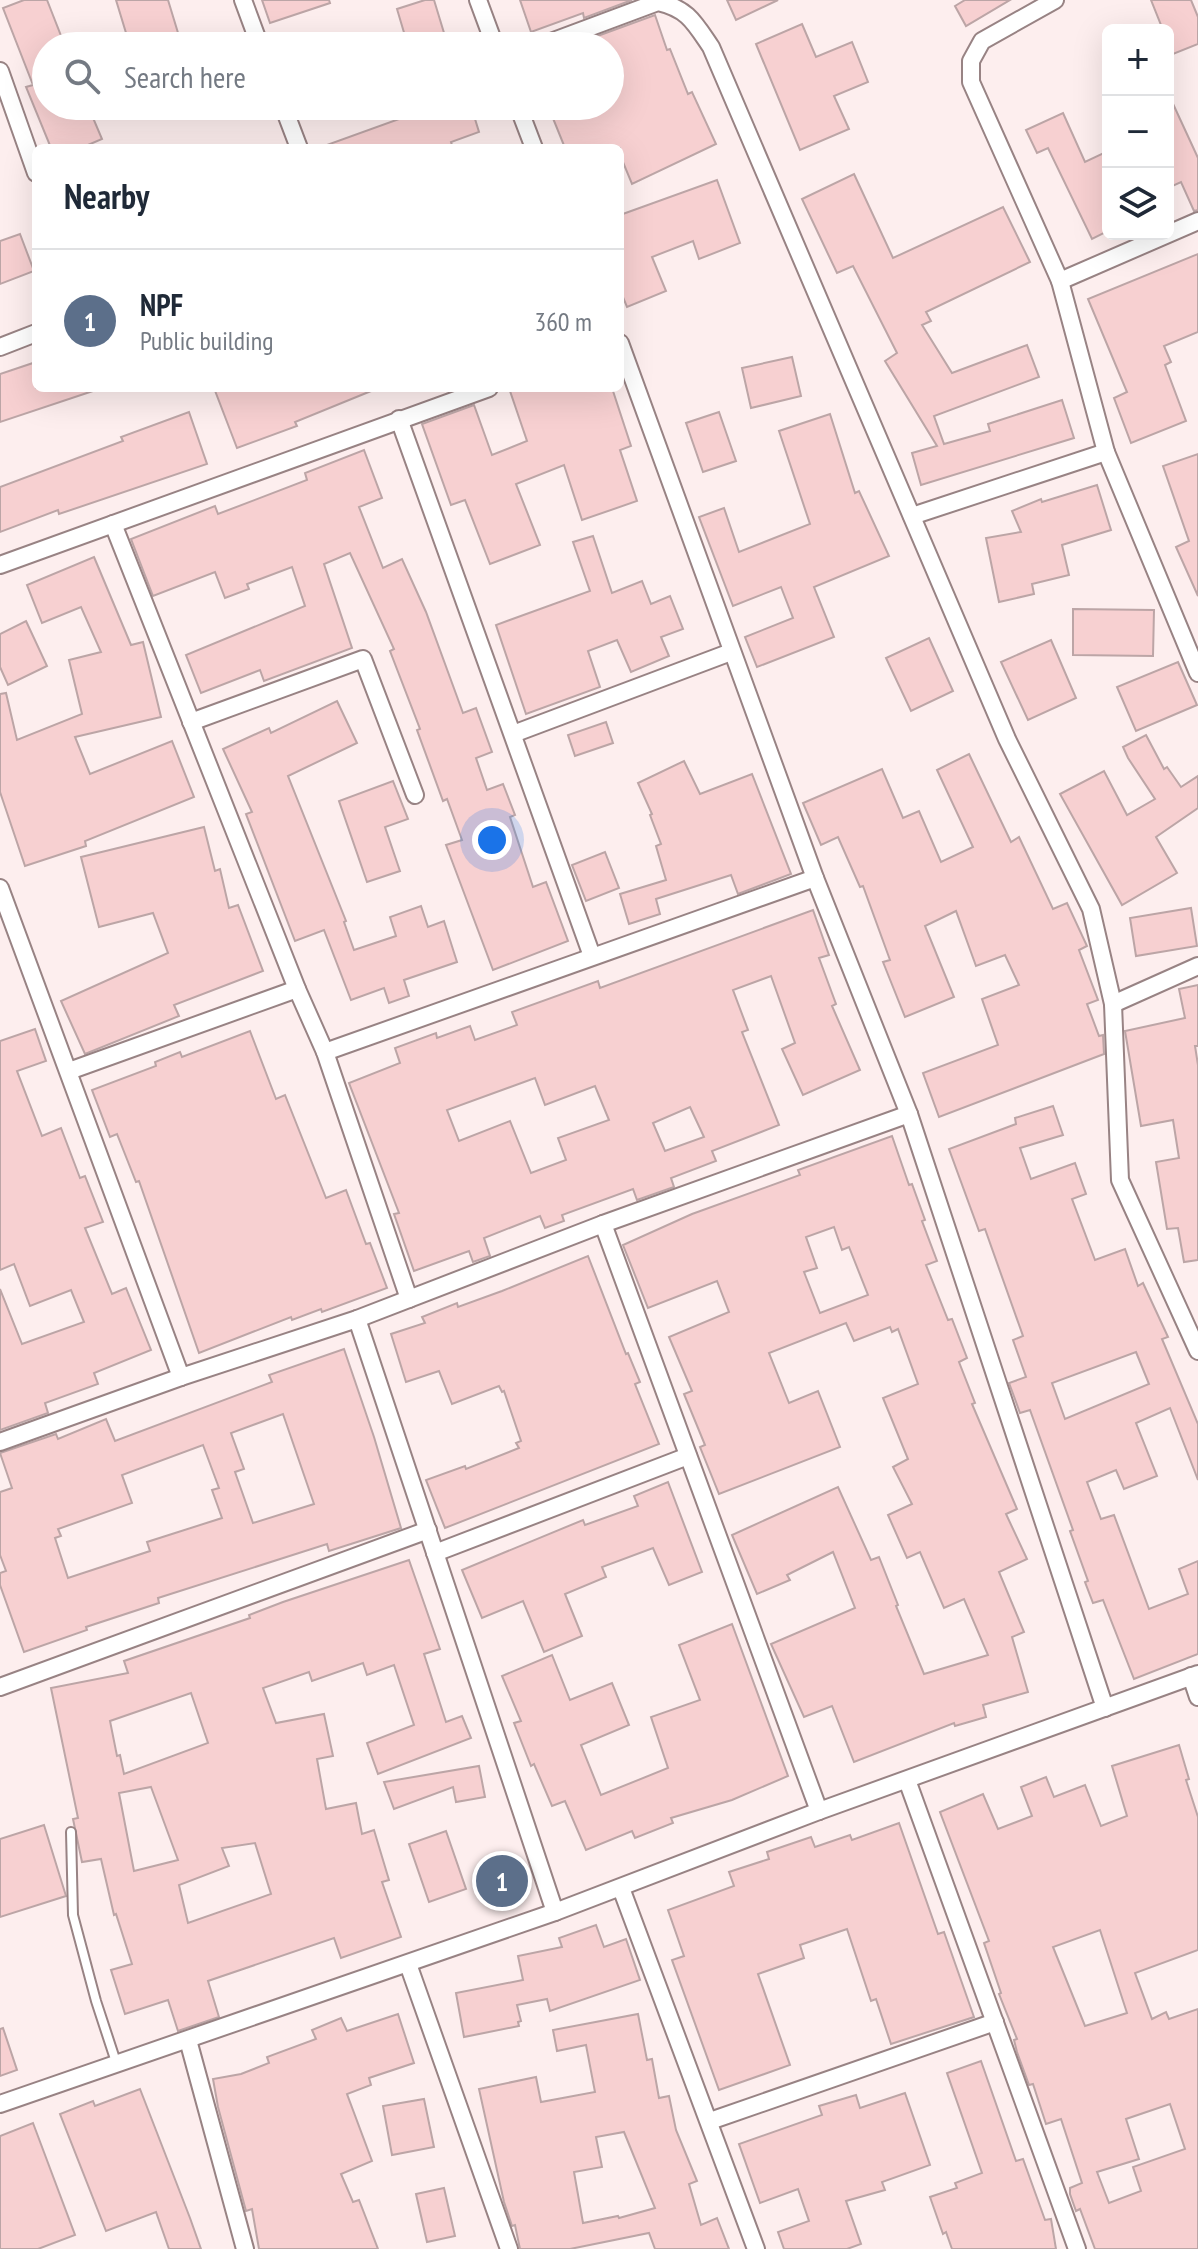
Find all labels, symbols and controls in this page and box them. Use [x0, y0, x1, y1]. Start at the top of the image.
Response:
map controls [1102, 24, 1174, 240]
button: + [1102, 24, 1174, 96]
search box [32, 32, 624, 120]
icon: search [60, 54, 104, 98]
text: Search here [124, 57, 246, 96]
button: − [1102, 96, 1174, 168]
button: layers [1102, 168, 1174, 240]
text: Nearby [64, 174, 149, 218]
text: NPF [140, 285, 183, 324]
text: 1 [84, 305, 96, 338]
text: 360 m [534, 305, 592, 338]
text: Public building [140, 324, 273, 357]
your location [472, 820, 512, 860]
pin: 1 [476, 1851, 528, 1911]

